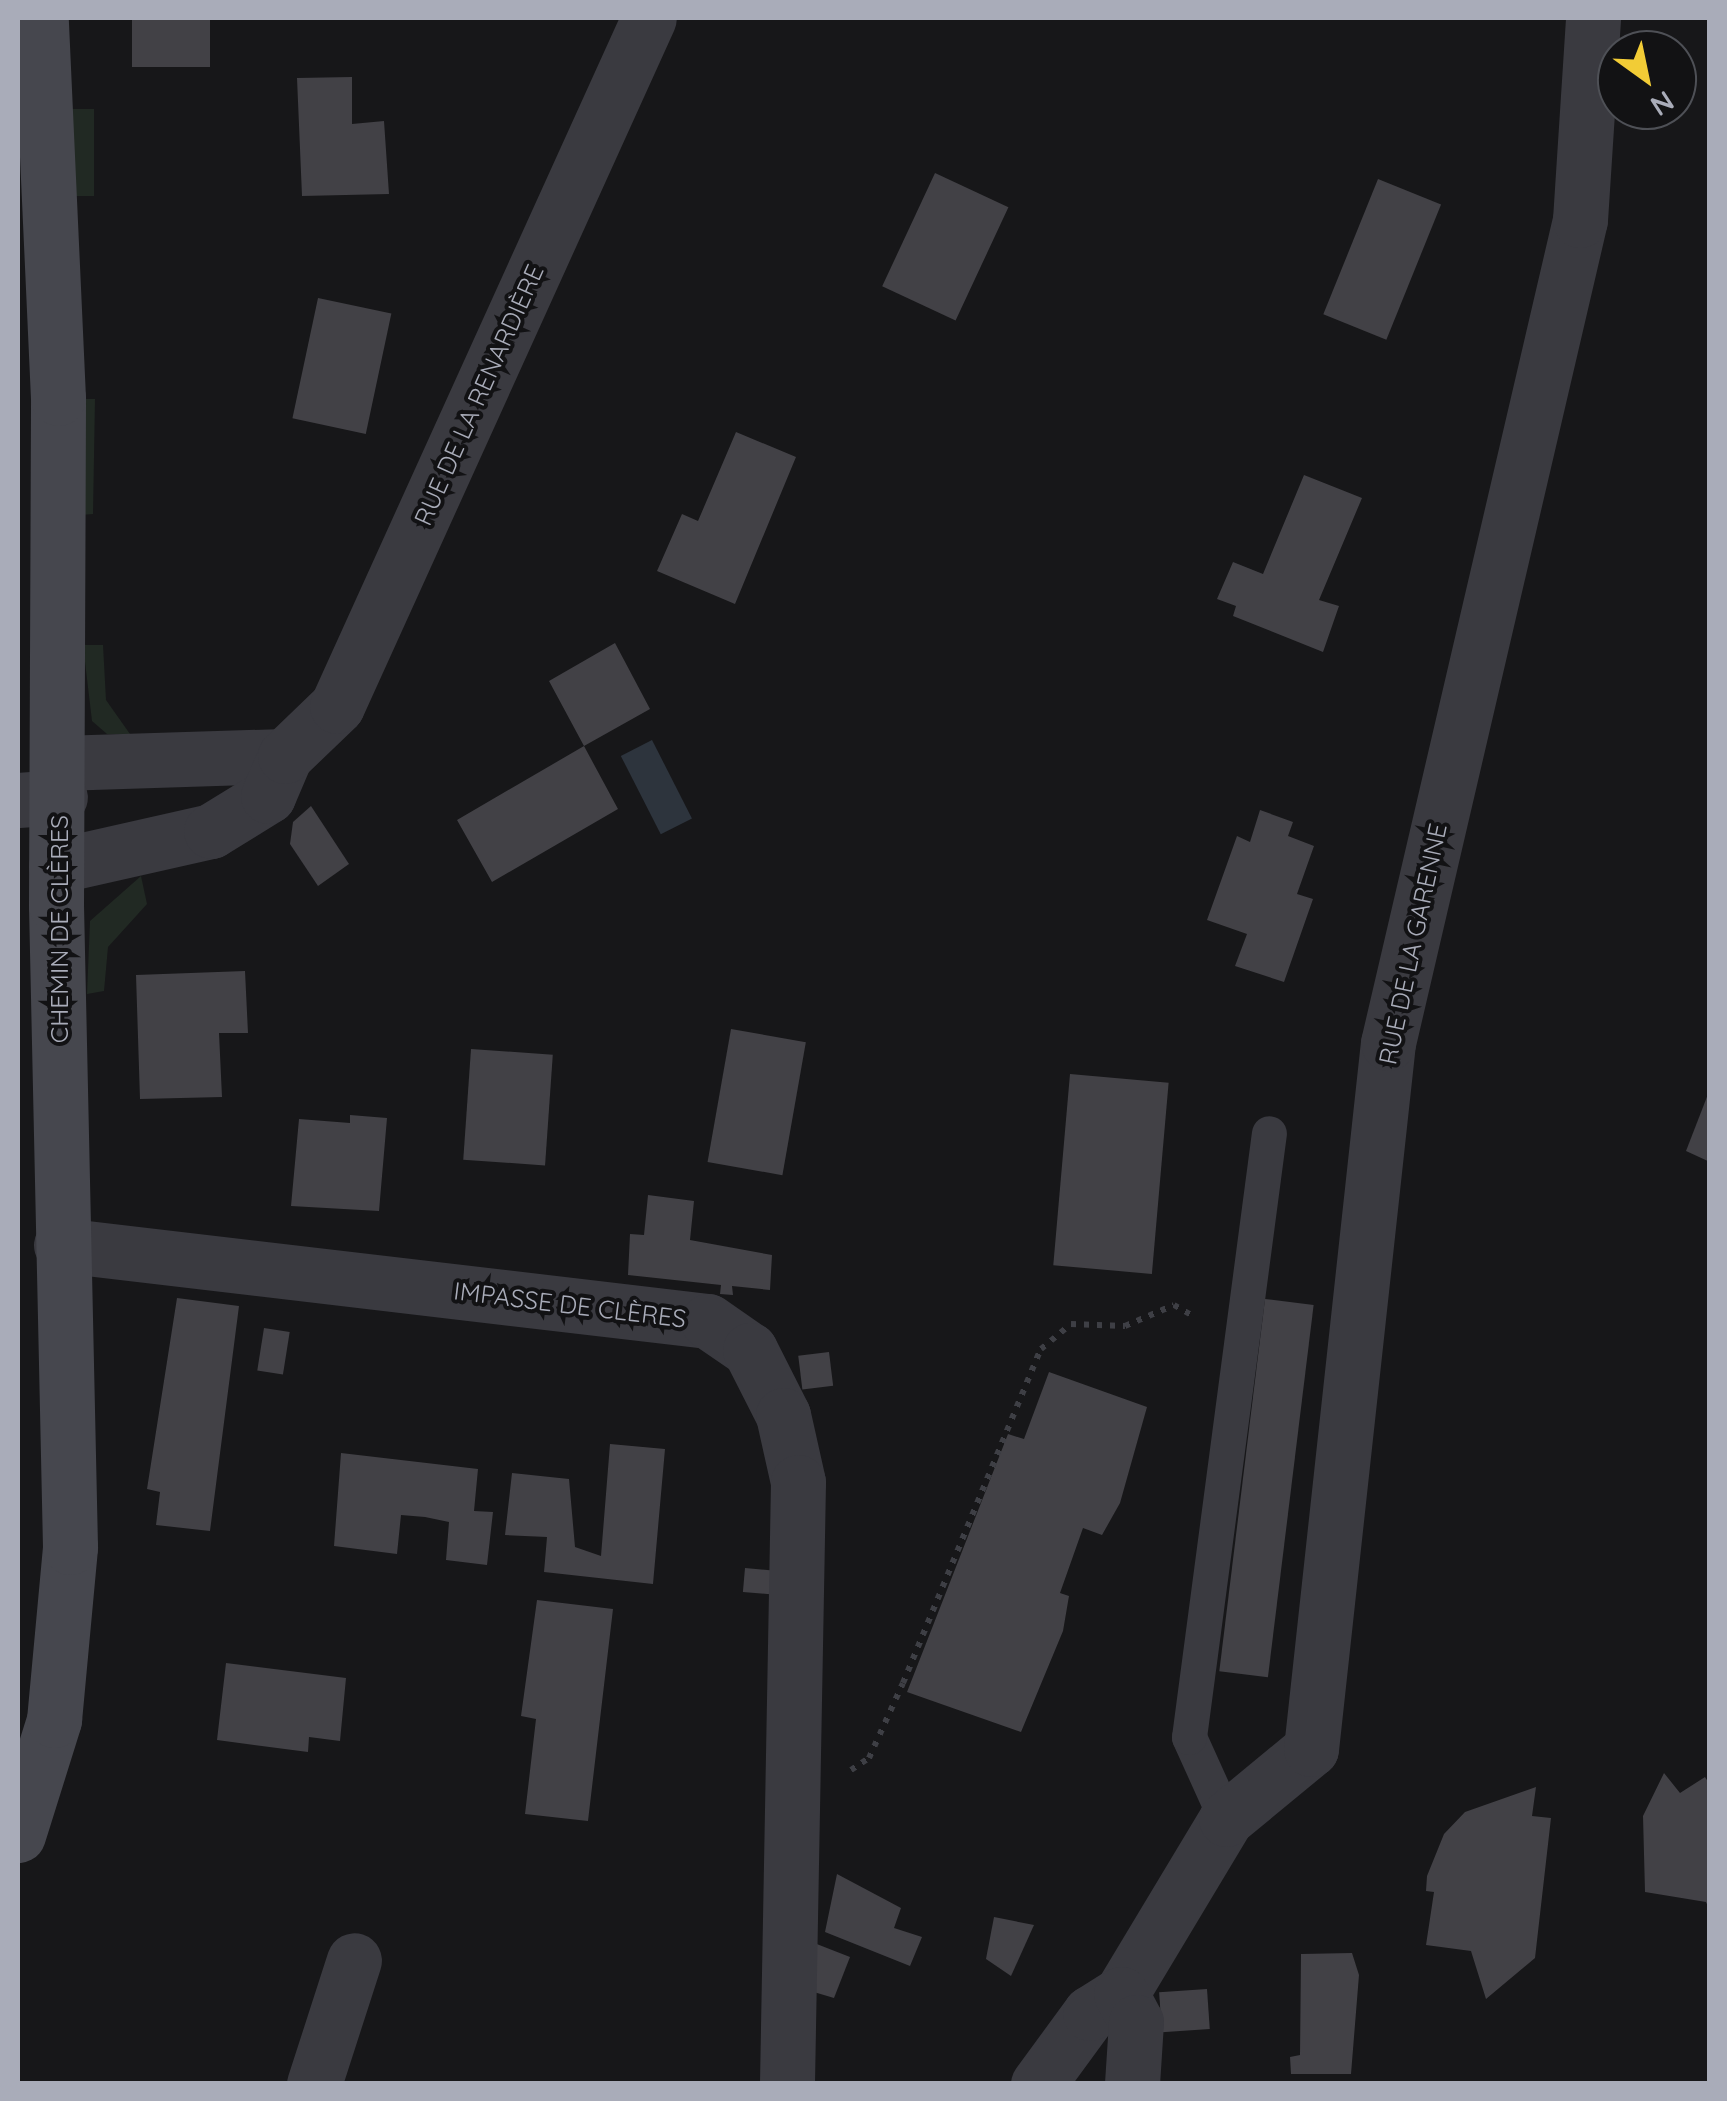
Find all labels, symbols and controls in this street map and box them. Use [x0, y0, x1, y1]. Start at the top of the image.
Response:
north arrow [1597, 30, 1697, 130]
text: N [1644, 84, 1681, 124]
street label: RUE DE LA RENARDIÈRE [408, 260, 550, 530]
street label: CHEMIN DE CLÈRES [44, 815, 74, 1043]
street label: RUE DE LA GARENNE [1373, 821, 1453, 1067]
street label: IMPASSE DE CLÈRES [452, 1276, 688, 1334]

